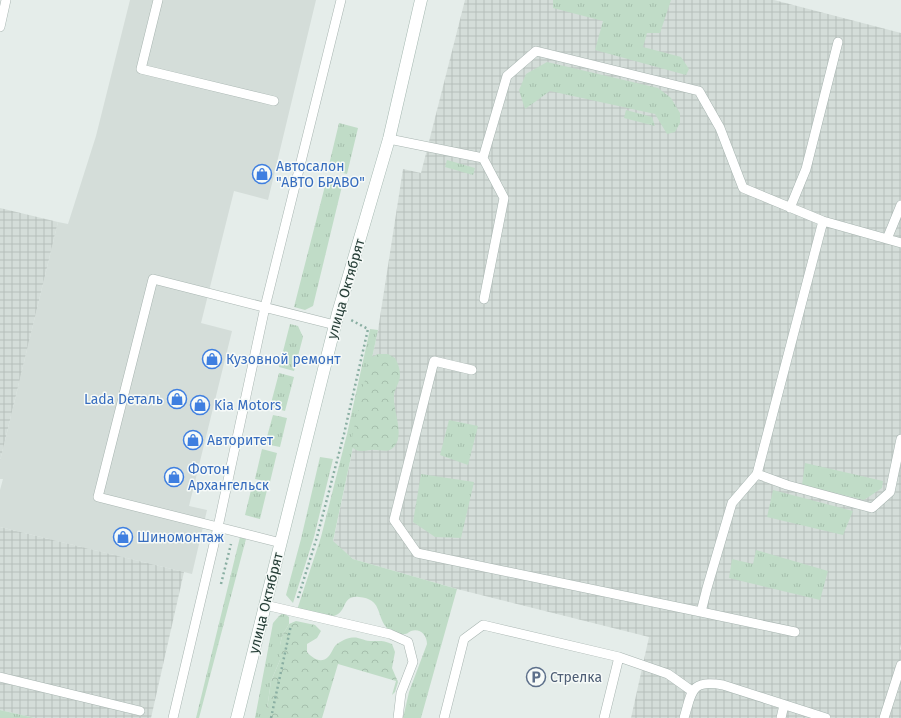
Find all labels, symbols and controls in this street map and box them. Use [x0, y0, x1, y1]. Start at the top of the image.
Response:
place label: Автосалон "АВТО БРАВО" [276, 158, 365, 191]
shop icon: Автосалон "АВТО БРАВО" [251, 163, 273, 185]
street label: улица Октябрят [324, 236, 369, 341]
shop icon: Кузовной ремонт [201, 348, 223, 370]
place label: Кузовной ремонт [226, 351, 341, 368]
shop icon: Lada Dеталь [166, 388, 188, 410]
place label: Lada Dеталь [84, 391, 163, 408]
shop icon: Kia Motors [189, 394, 211, 416]
place label: Kia Motors [214, 397, 282, 414]
shop icon: Авторитет [182, 429, 204, 451]
place label: Авторитет [207, 432, 274, 449]
place label: Фотон Архангельск [188, 461, 270, 494]
shop icon: Фотон Архангельск [163, 466, 185, 488]
shop icon: Шиномонтаж [112, 526, 134, 548]
place label: Шиномонтаж [137, 529, 224, 546]
street label: улица Октябрят [245, 550, 287, 655]
parking icon: Стрелка [525, 666, 547, 688]
place label: Стрелка [550, 669, 602, 686]

